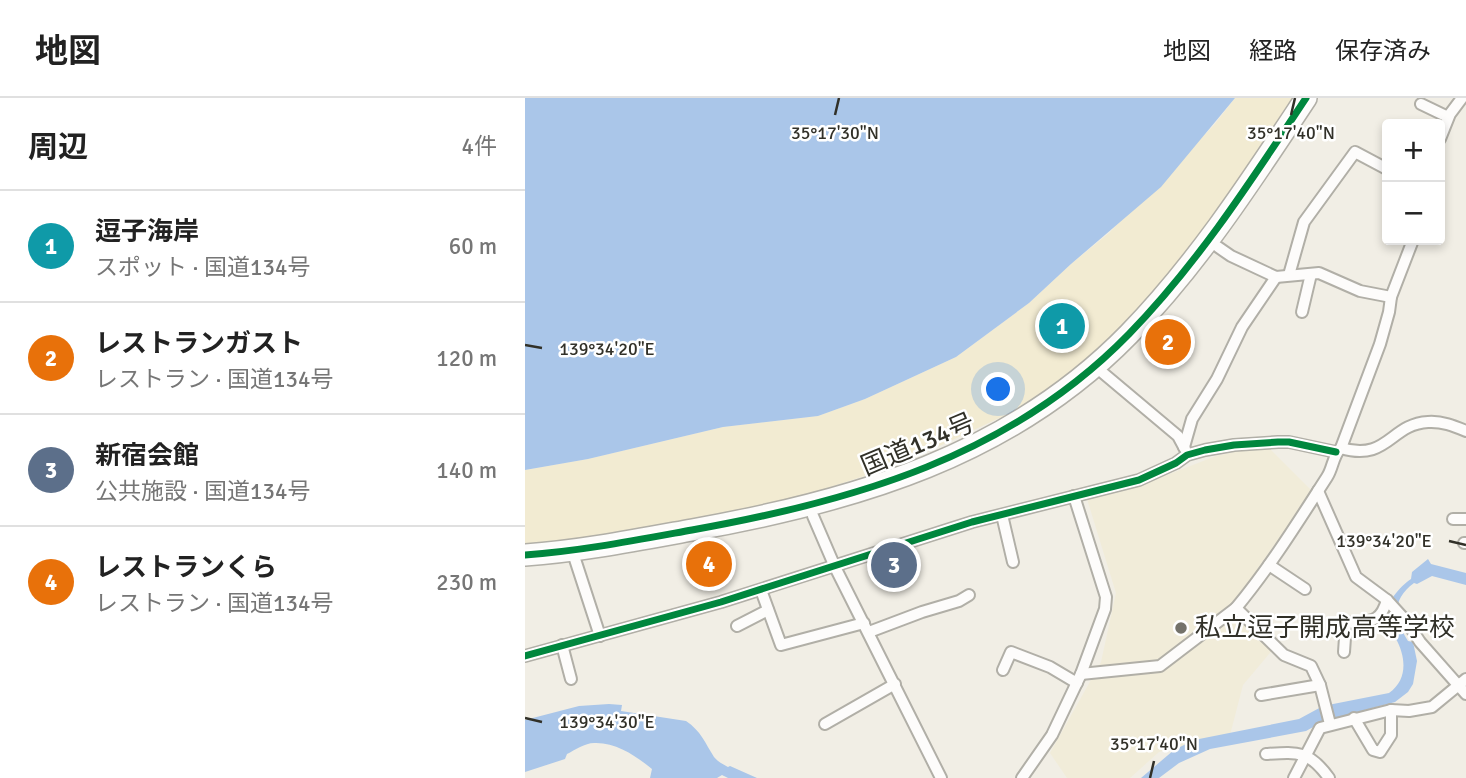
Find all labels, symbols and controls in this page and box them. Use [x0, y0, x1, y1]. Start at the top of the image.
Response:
text: 地図 [35, 31, 101, 72]
text: 地図 [1163, 36, 1211, 66]
text: 経路 [1249, 36, 1297, 66]
text: 保存済み [1335, 36, 1431, 66]
map controls [1382, 119, 1445, 245]
button: + [1382, 119, 1445, 182]
text: 35°17'30"N [791, 122, 879, 144]
text: 35°17'40"N [1247, 122, 1335, 144]
text: 周辺 [28, 129, 88, 166]
text: 4件 [462, 132, 497, 161]
button: − [1382, 182, 1445, 245]
text: 逗子海岸 [95, 216, 199, 248]
text: 1 [45, 232, 57, 261]
text: 60 m [449, 232, 497, 261]
text: スポット · 国道134号 [95, 253, 310, 282]
pin: 1 [1039, 300, 1085, 352]
pin: 2 [1145, 316, 1191, 368]
text: レストランガスト [95, 328, 303, 360]
text: 139°34'20"E [559, 338, 655, 360]
text: 2 [45, 344, 57, 373]
text: 120 m [436, 344, 497, 373]
text: レストラン · 国道134号 [95, 365, 333, 394]
your location [981, 372, 1015, 406]
street label: 国道134号 [856, 407, 980, 483]
text: 新宿会館 [95, 440, 199, 472]
text: 3 [45, 456, 57, 485]
text: 140 m [436, 456, 497, 485]
text: 公共施設 · 国道134号 [95, 477, 310, 506]
text: 139°34'20"E [1336, 530, 1432, 552]
pin: 4 [686, 538, 732, 590]
pin: 3 [871, 539, 917, 591]
text: レストランくら [95, 552, 277, 584]
text: 4 [45, 568, 57, 597]
text: 230 m [436, 568, 497, 597]
text: レストラン · 国道134号 [95, 589, 333, 618]
place label: 私立逗子開成高等学校 [1195, 612, 1455, 644]
marker: 私立逗子開成高等学校 [1173, 620, 1189, 636]
text: 139°34'30"E [559, 711, 655, 733]
text: 35°17'40"N [1110, 733, 1198, 755]

